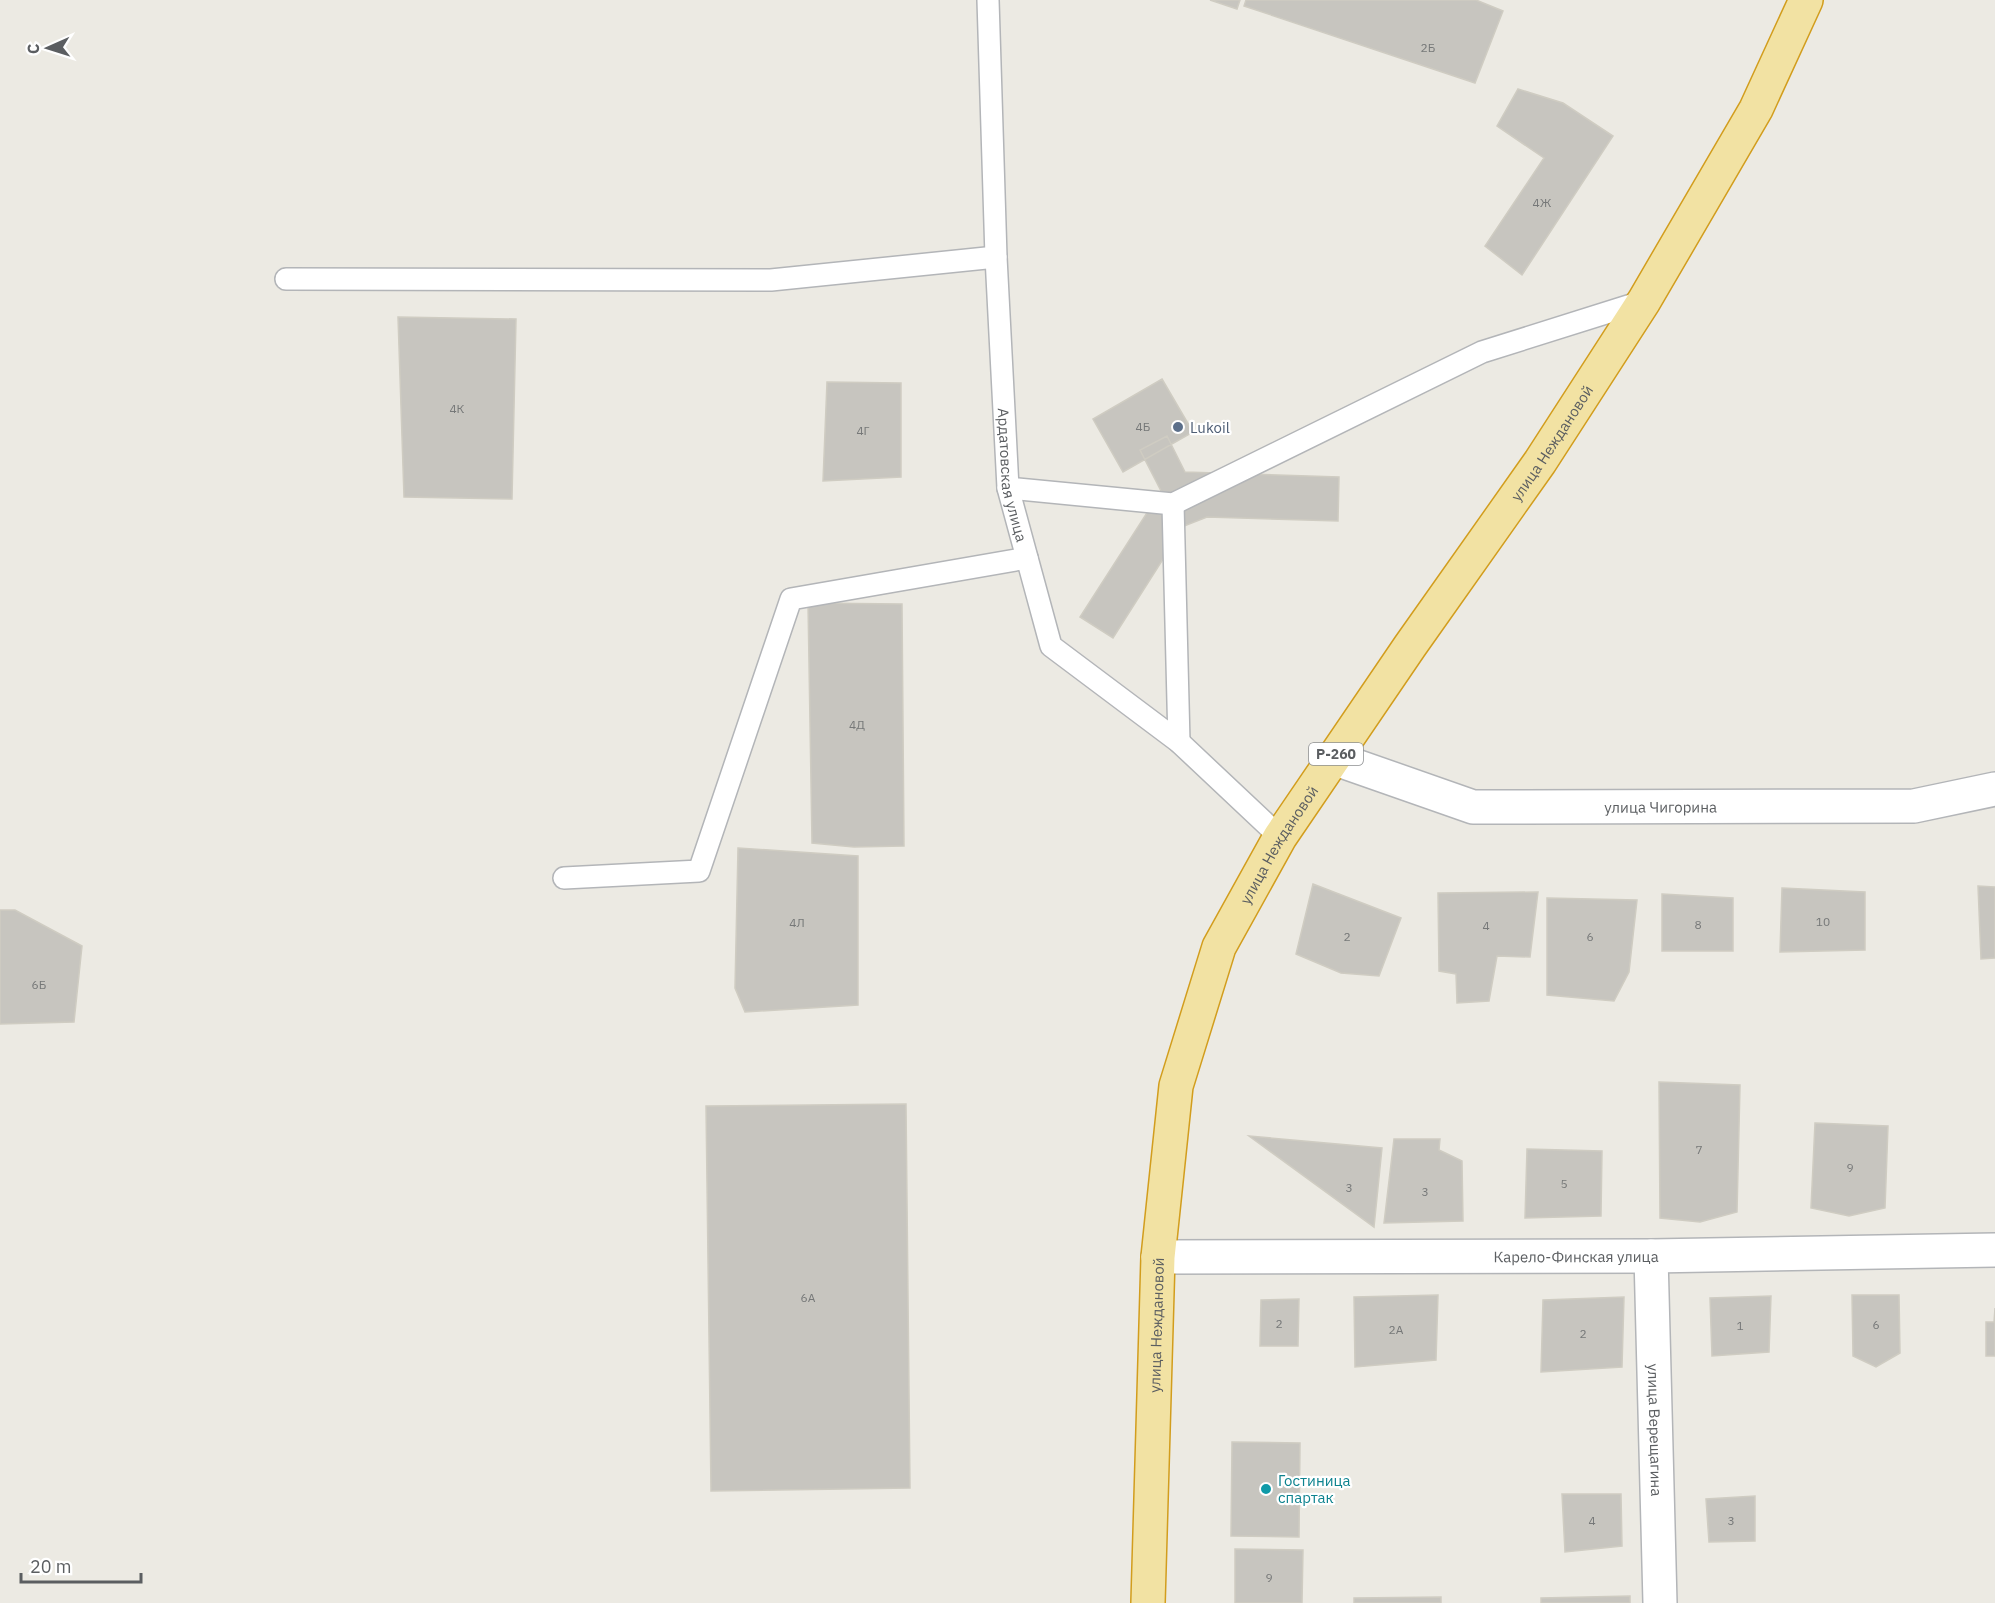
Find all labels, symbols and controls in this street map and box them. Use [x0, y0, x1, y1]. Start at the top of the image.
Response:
north arrow [18, 18, 78, 78]
house number: 2Б [1421, 40, 1435, 55]
text: С [23, 43, 43, 55]
house number: 4Ж [1533, 195, 1552, 210]
street label: улица Неждановой [1506, 381, 1597, 505]
house number: 4К [449, 401, 465, 416]
street label: Ардатовская улица [994, 407, 1032, 544]
place label: Lukoil [1190, 418, 1230, 437]
house number: 4Б [1136, 419, 1150, 434]
marker: Lukoil [1171, 420, 1185, 434]
house number: 4Г [856, 423, 870, 438]
house number: 4Д [849, 717, 865, 732]
road number: Р-260 [1309, 743, 1363, 765]
street label: улица Неждановой [1235, 782, 1322, 907]
street label: улица Чигорина [1604, 797, 1717, 816]
house number: 10 [1816, 914, 1830, 929]
house number: 4Л [789, 915, 805, 930]
house number: 8 [1694, 917, 1702, 932]
house number: 4 [1482, 918, 1490, 933]
house number: 2 [1343, 929, 1351, 944]
house number: 6 [1586, 929, 1594, 944]
house number: 6Б [32, 977, 46, 992]
house number: 7 [1695, 1142, 1703, 1157]
house number: 9 [1846, 1160, 1854, 1175]
house number: 5 [1560, 1176, 1568, 1191]
house number: 3 [1345, 1180, 1353, 1195]
house number: 3 [1421, 1184, 1429, 1199]
street label: Карело-Финская улица [1493, 1246, 1659, 1266]
street label: улица Неждановой [1145, 1257, 1167, 1393]
house number: 6А [801, 1290, 816, 1305]
house number: 2 [1275, 1316, 1283, 1331]
house number: 6 [1872, 1317, 1880, 1332]
house number: 1 [1736, 1318, 1744, 1333]
house number: 2А [1389, 1322, 1404, 1337]
house number: 2 [1579, 1326, 1587, 1341]
street label: улица Верещагина [1644, 1363, 1667, 1497]
place label: Гостиница спартак [1278, 1471, 1351, 1507]
marker: Гостиница спартак [1259, 1482, 1273, 1496]
house number: 4 [1588, 1513, 1596, 1528]
house number: 3 [1727, 1513, 1735, 1528]
scale bar [21, 1546, 141, 1584]
text: 20 m [30, 1555, 72, 1578]
house number: 9 [1265, 1570, 1273, 1585]

